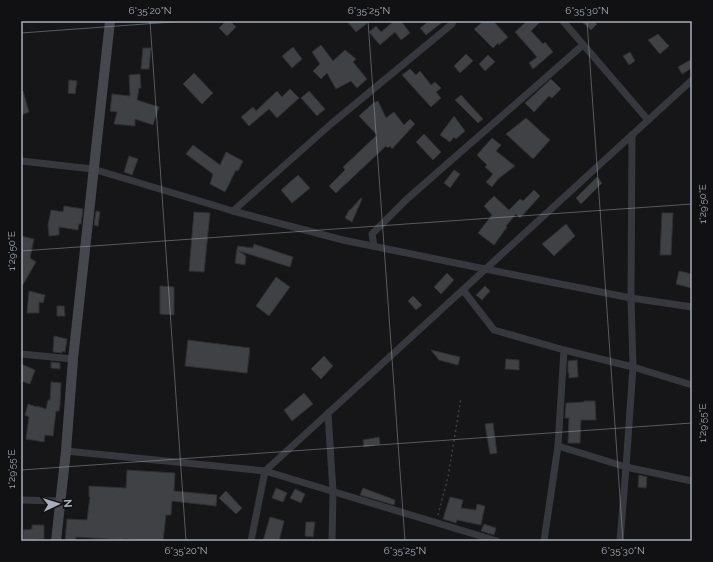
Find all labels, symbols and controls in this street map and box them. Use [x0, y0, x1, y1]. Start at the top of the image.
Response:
text: 6°35'20"N [128, 5, 172, 16]
text: 6°35'25"N [348, 5, 390, 16]
text: 6°35'30"N [565, 5, 609, 16]
text: 1°29'50"E [697, 184, 708, 224]
text: 1°29'50"E [6, 231, 17, 271]
text: 1°29'55"E [697, 403, 708, 443]
text: 1°29'55"E [6, 449, 17, 489]
north arrow [38, 484, 78, 524]
text: N [61, 499, 74, 508]
text: 6°35'20"N [164, 545, 208, 556]
text: 6°35'25"N [384, 545, 426, 556]
text: 6°35'30"N [601, 545, 645, 556]

